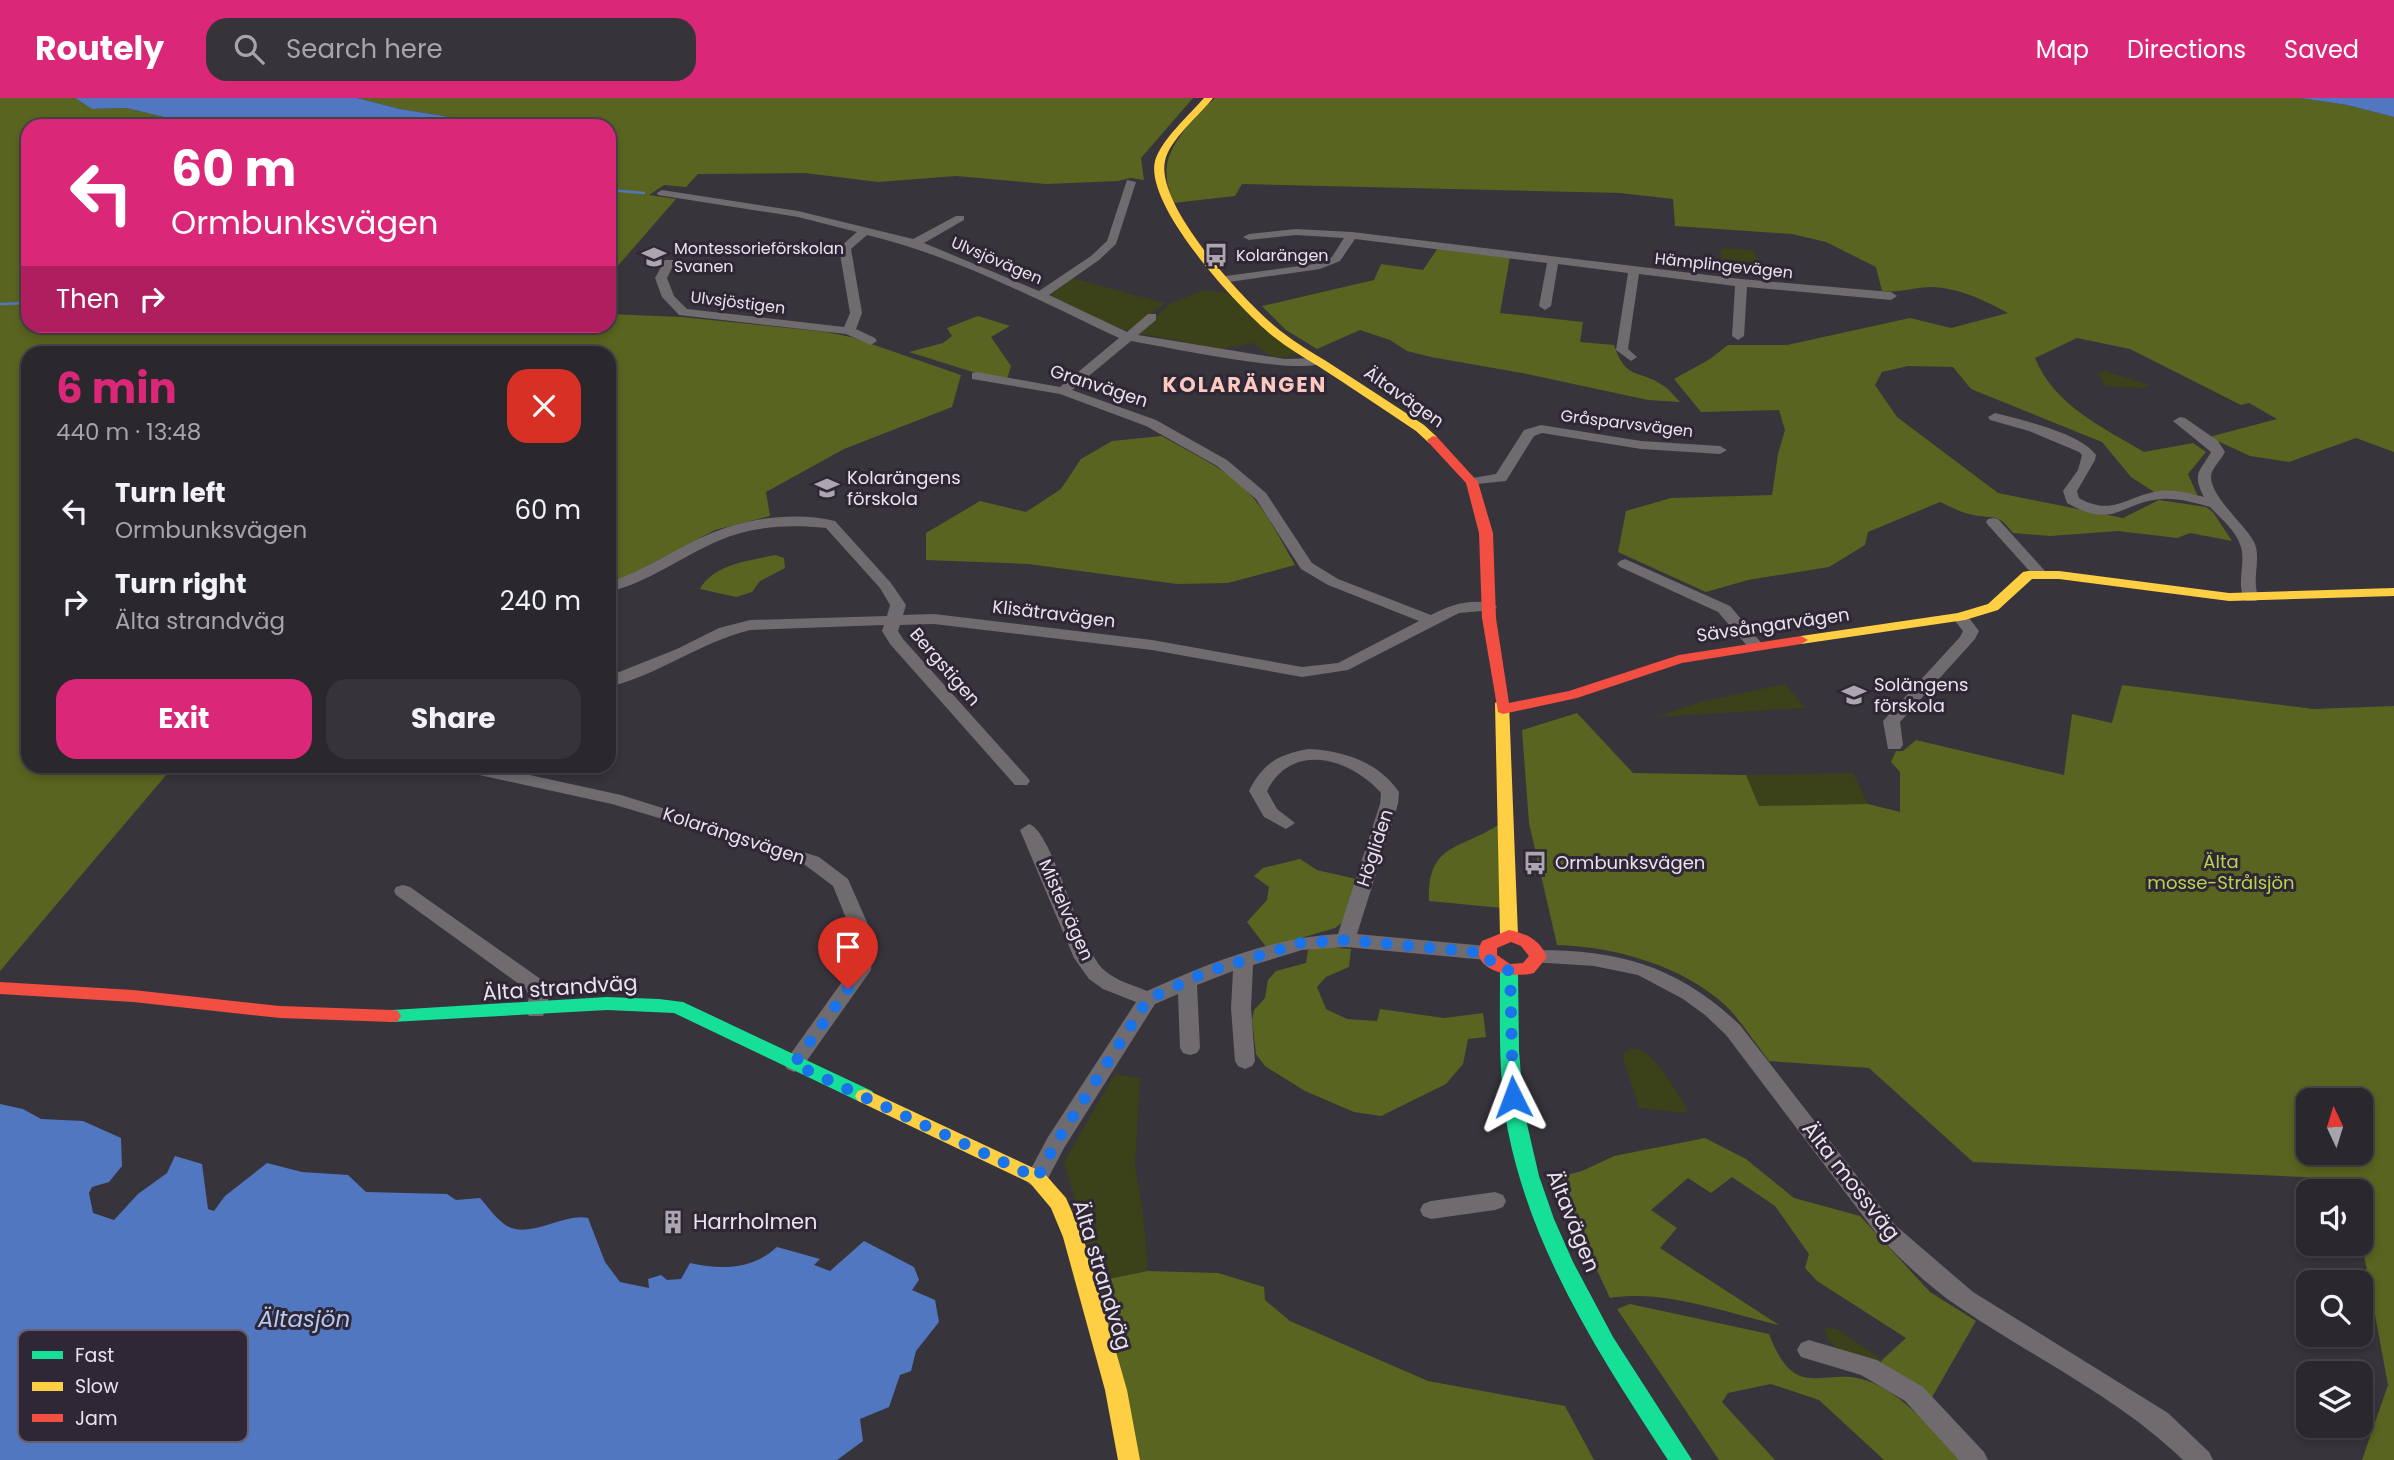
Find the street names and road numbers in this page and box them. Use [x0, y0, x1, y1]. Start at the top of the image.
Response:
street label: Ulvsjövägen [948, 231, 1046, 290]
street label: Hämplingevägen [1654, 247, 1794, 284]
street label: Ulvsjöstigen [689, 285, 787, 320]
street label: Granvägen [1047, 358, 1151, 413]
street label: Ältavägen [1359, 360, 1449, 433]
street label: Gråsparvsvägen [1559, 404, 1694, 443]
street label: Klisätravägen [991, 594, 1117, 633]
street label: Sävsångarvägen [1695, 601, 1851, 648]
street label: Bergstigen [904, 622, 986, 711]
street label: Kolarängsvägen [660, 801, 808, 870]
street label: Högliden [1350, 806, 1399, 890]
street label: Mistelvägen [1033, 855, 1100, 964]
street label: Älta strandväg [482, 968, 638, 1007]
street label: Älta mossväg [1796, 1115, 1907, 1246]
street label: Ältavägen [1540, 1165, 1607, 1276]
street label: Älta strandväg [1066, 1196, 1139, 1353]

